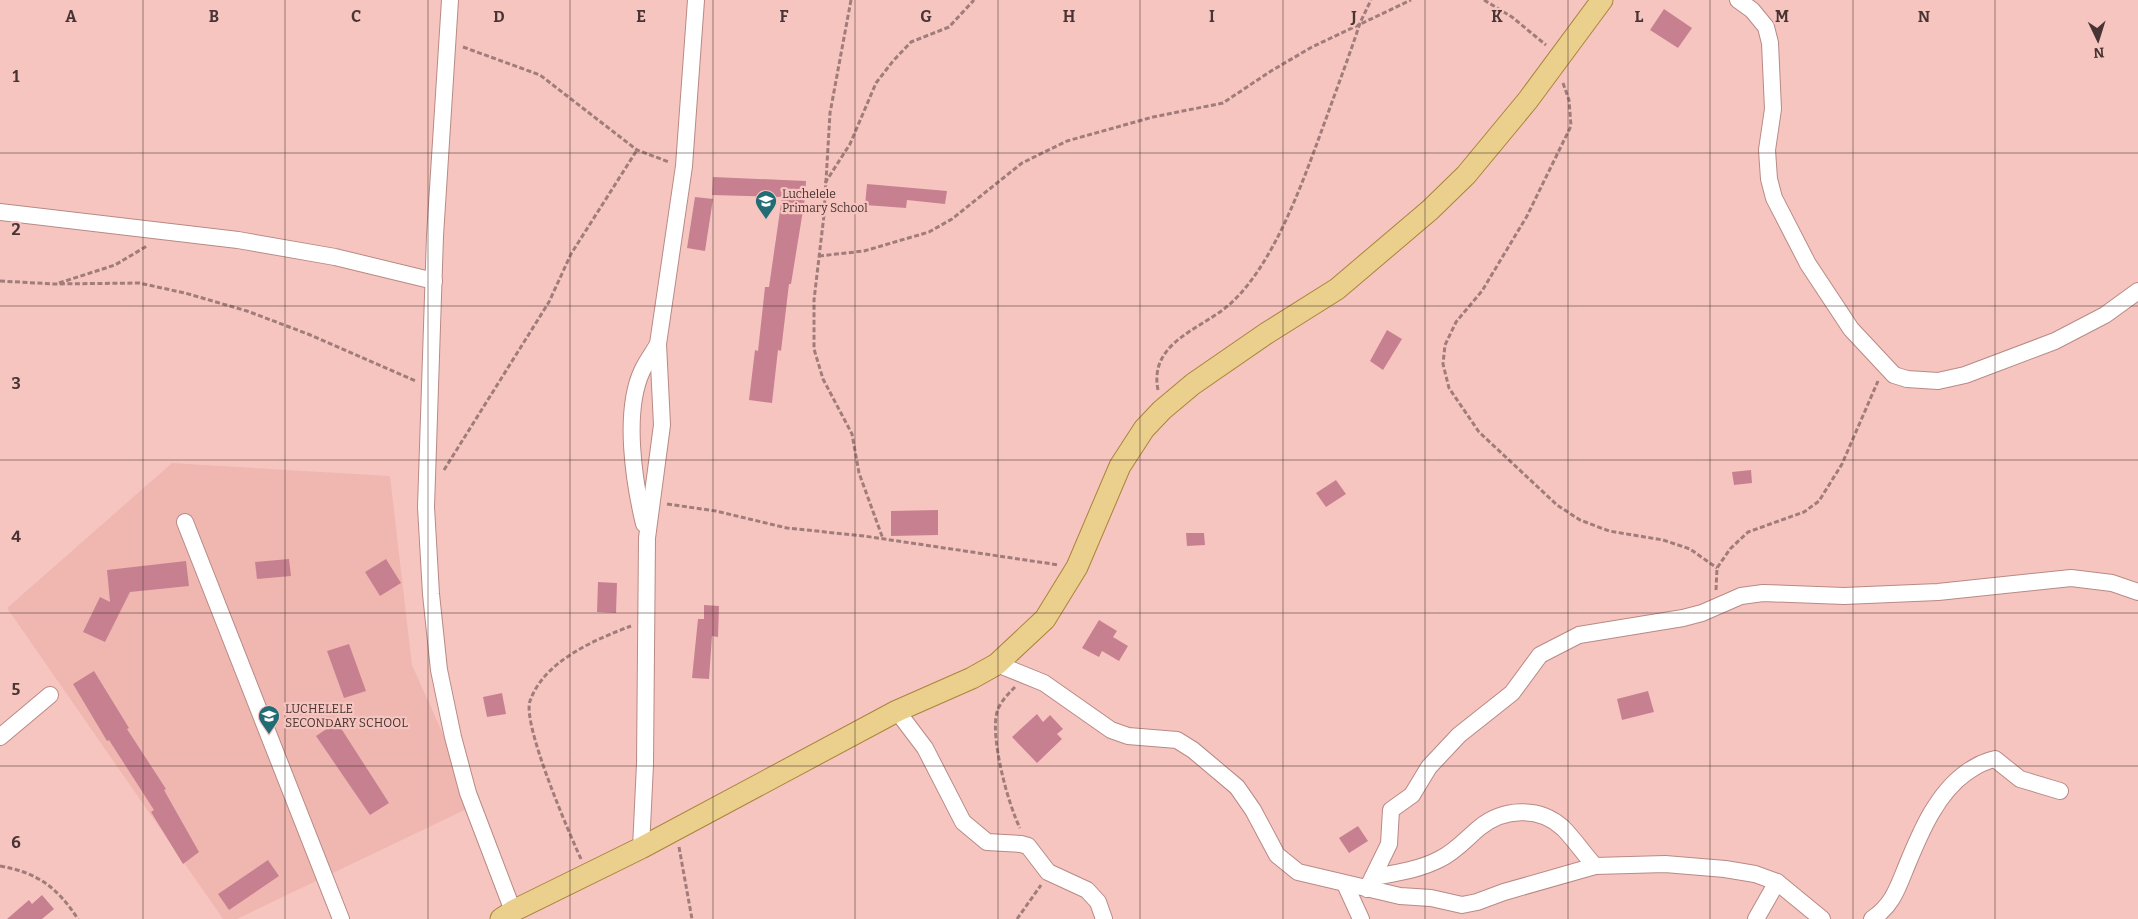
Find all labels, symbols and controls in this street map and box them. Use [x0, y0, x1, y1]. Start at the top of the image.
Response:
text: A [65, 7, 77, 26]
text: B [209, 7, 219, 26]
text: C [351, 7, 361, 26]
text: D [493, 7, 505, 26]
text: E [636, 7, 646, 26]
text: F [780, 7, 789, 26]
text: G [920, 7, 932, 26]
text: H [1063, 7, 1076, 26]
text: I [1209, 7, 1215, 26]
text: J [1350, 7, 1357, 26]
text: K [1491, 7, 1503, 26]
text: L [1635, 7, 1644, 26]
text: M [1775, 7, 1789, 26]
text: N [1918, 7, 1930, 26]
north arrow [2073, 15, 2123, 65]
text: N [2093, 44, 2105, 61]
text: 1 [13, 67, 20, 86]
place label: Luchelele Primary School [782, 187, 868, 215]
school or university icon: Luchelele Primary School [754, 189, 778, 220]
text: 2 [11, 220, 21, 239]
text: 3 [11, 374, 21, 393]
text: 4 [11, 527, 21, 546]
text: 5 [12, 680, 21, 699]
place label: LUCHELELE SECONDARY SCHOOL [285, 702, 408, 730]
school or university icon: LUCHELELE SECONDARY SCHOOL [257, 704, 281, 735]
text: 6 [11, 833, 21, 852]

